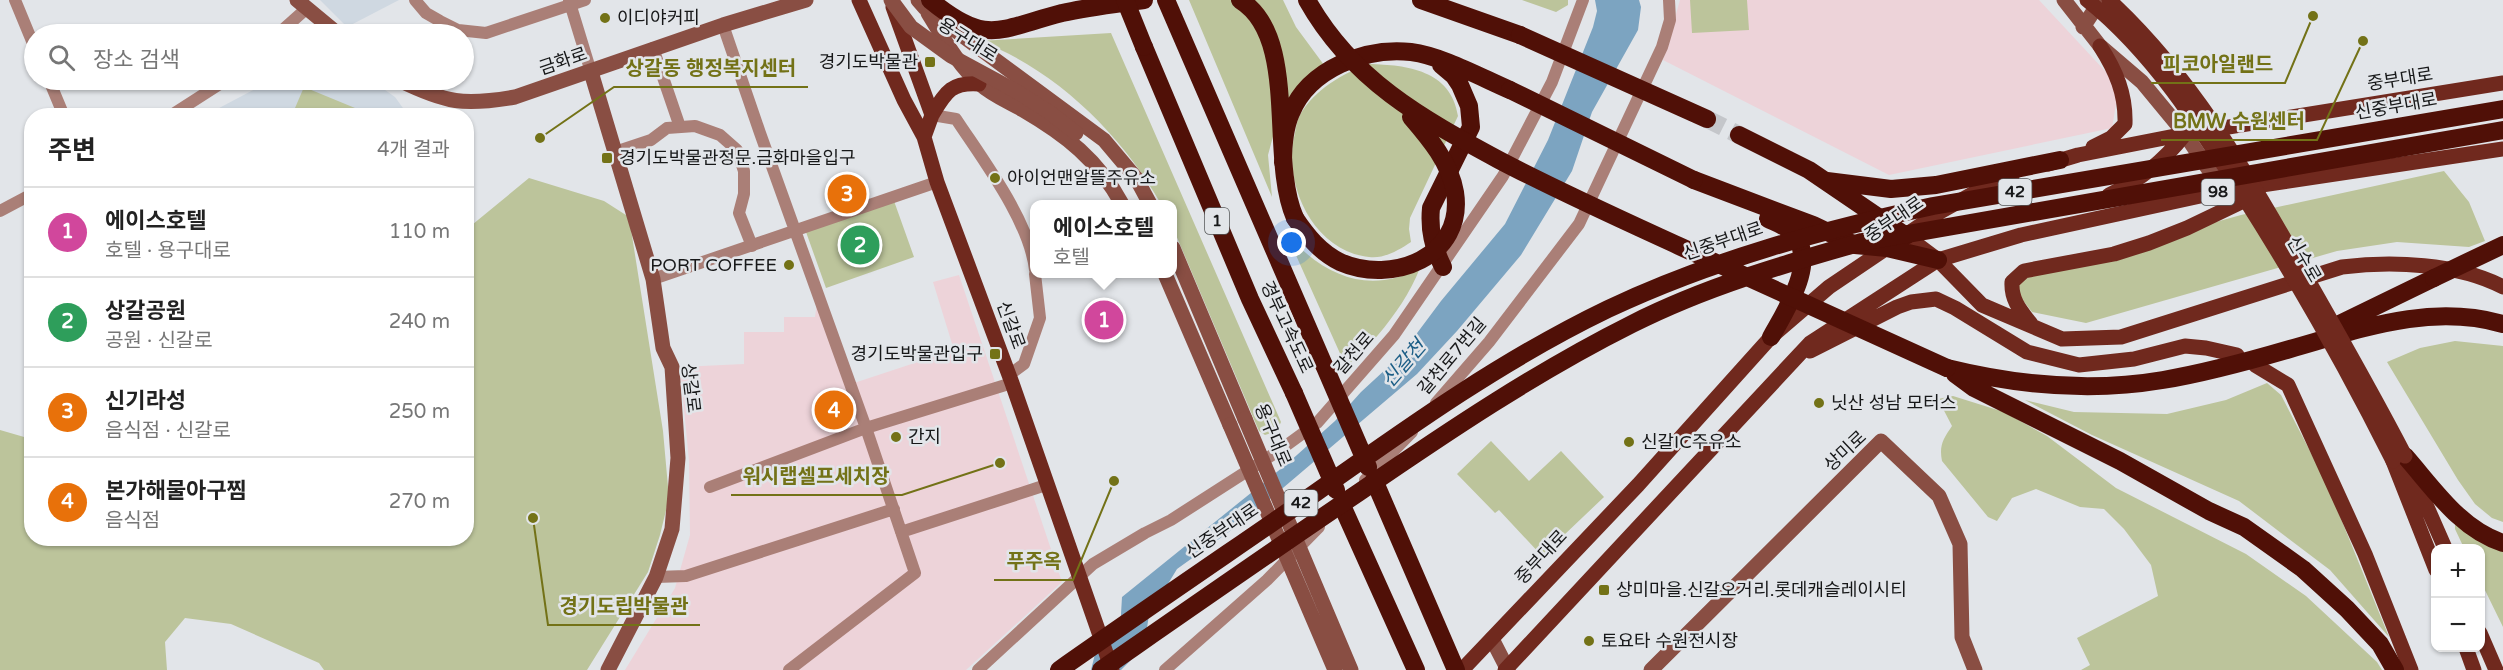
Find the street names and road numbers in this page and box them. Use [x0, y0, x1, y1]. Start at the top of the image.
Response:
street label: 용구대로 [934, 13, 1002, 67]
street label: 금화로 [536, 43, 590, 79]
street label: 중부대로 [2366, 63, 2434, 95]
street label: 신중부대로 [2353, 88, 2439, 124]
road number: 42 [1998, 179, 2032, 205]
road number: 98 [2202, 179, 2234, 205]
street label: 중부대로 [1860, 191, 1928, 247]
road number: 1 [1205, 208, 1229, 234]
street label: 신중부대로 [1680, 217, 1766, 265]
street label: 신수로 [2282, 232, 2326, 286]
street label: 경부고속도로 [1256, 277, 1318, 377]
street label: 신갈로 [992, 298, 1030, 352]
street label: 갈천로7번길 [1413, 313, 1491, 399]
street label: 갈천로 [1329, 327, 1379, 379]
street label: 상갈로 [677, 362, 705, 414]
street label: 용구대로 [1250, 400, 1296, 470]
street label: 상미로 [1819, 426, 1871, 476]
road number: 42 [1284, 490, 1318, 516]
street label: 신중부대로 [1182, 499, 1262, 563]
street label: 중부대로 [1510, 525, 1572, 589]

